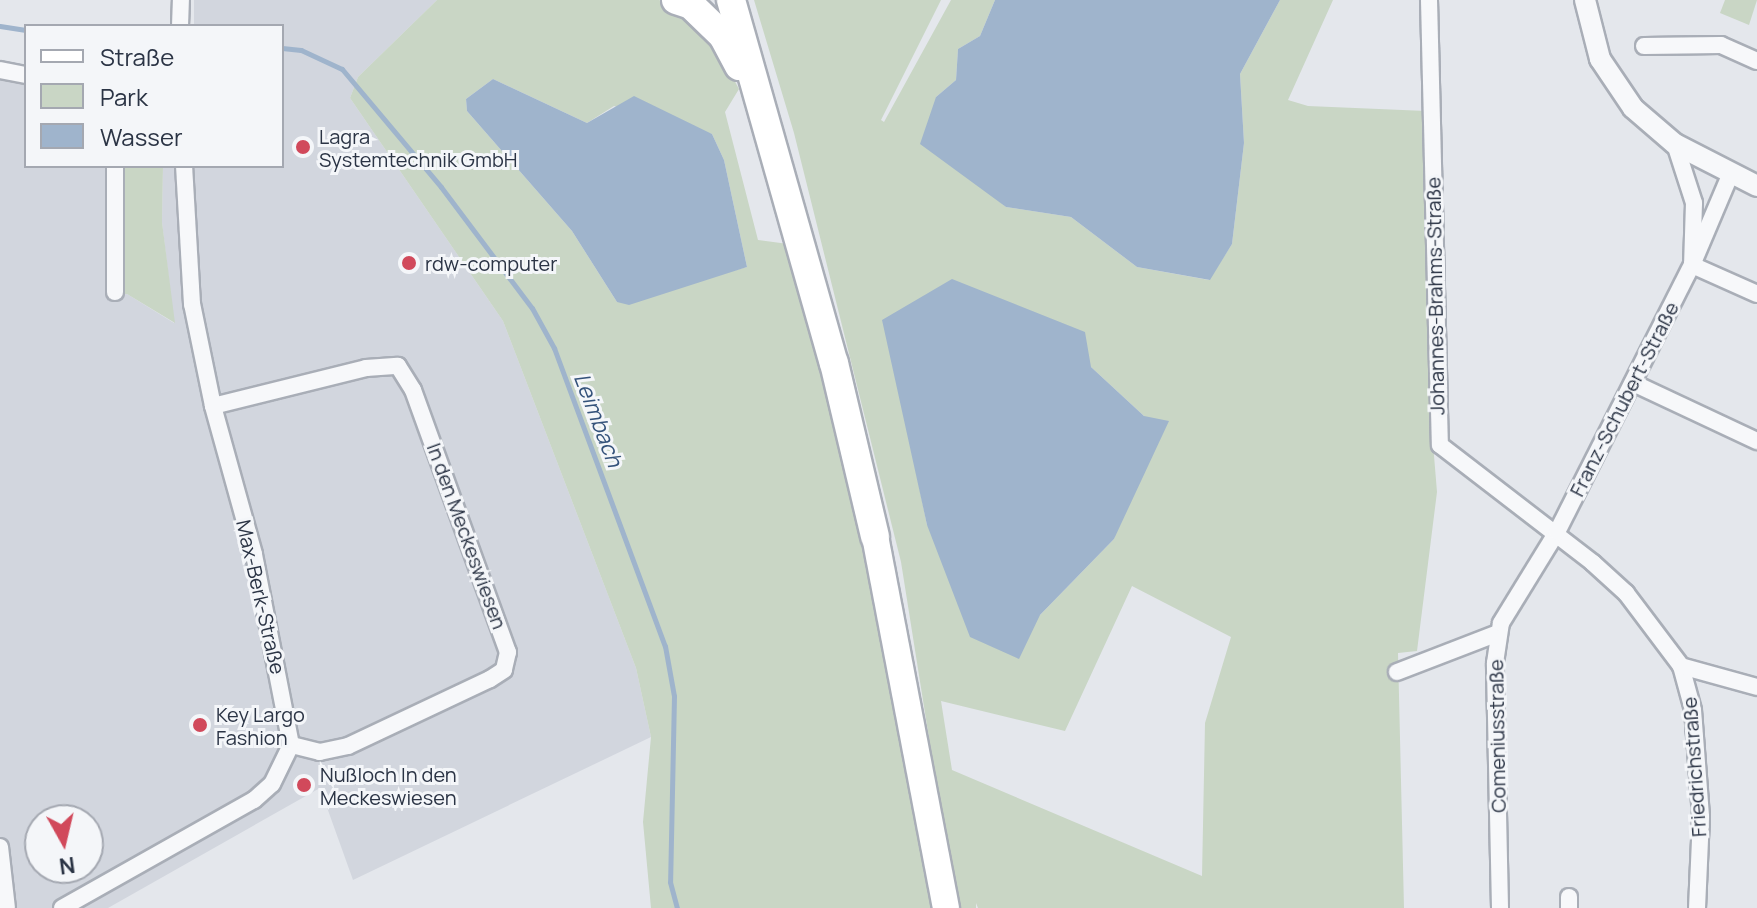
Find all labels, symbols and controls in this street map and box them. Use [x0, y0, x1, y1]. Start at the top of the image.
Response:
legend [24, 24, 284, 168]
text: Straße [100, 40, 174, 73]
text: Park [100, 80, 148, 113]
text: Wasser [100, 120, 183, 153]
place label: Lagra Systemtechnik GmbH [319, 124, 517, 171]
marker: Lagra Systemtechnik GmbH [294, 138, 312, 156]
street label: Johannes-Brahms-Straße [1421, 177, 1449, 415]
place label: rdw-computer [425, 251, 557, 275]
marker: rdw-computer [400, 254, 418, 272]
street label: Franz-Schubert-Straße [1564, 298, 1684, 500]
water label: Leimbach [568, 369, 628, 471]
street label: In den Meckeswiesen [422, 440, 512, 632]
street label: Max-Berk-Straße [232, 517, 290, 677]
street label: Comeniusstraße [1484, 659, 1510, 813]
street label: Friedrichstraße [1677, 696, 1711, 838]
place label: Key Largo Fashion [216, 702, 305, 749]
marker: Key Largo Fashion [191, 716, 209, 734]
place label: Nußloch In den Meckeswiesen [320, 762, 457, 809]
marker: Nußloch In den Meckeswiesen [295, 776, 313, 794]
north arrow [24, 804, 104, 884]
text: N [57, 850, 77, 882]

